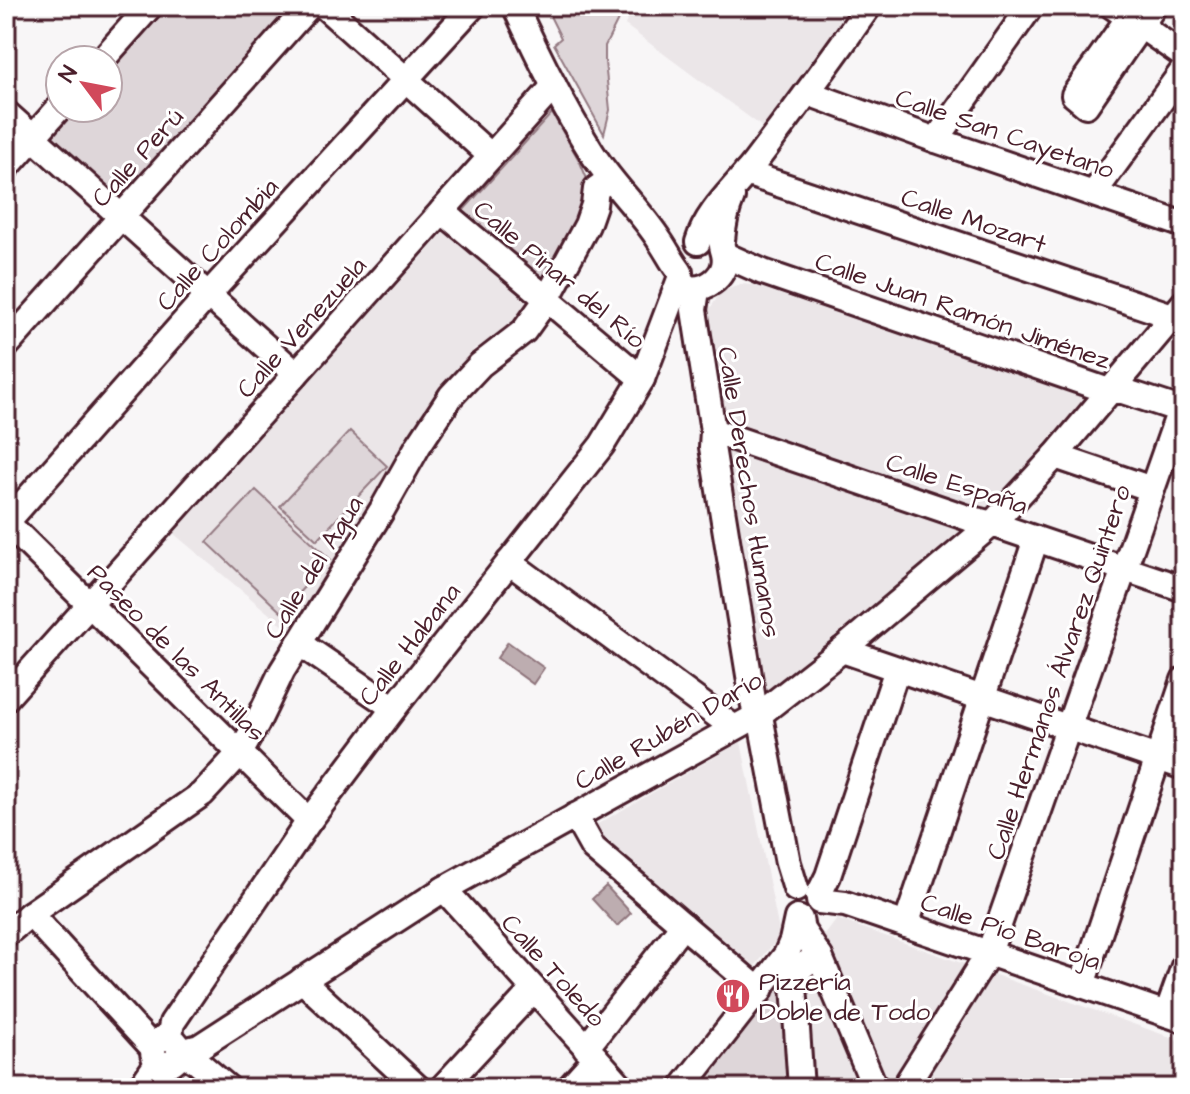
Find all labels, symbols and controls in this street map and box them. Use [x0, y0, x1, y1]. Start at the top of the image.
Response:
north arrow [44, 44, 124, 124]
text: N [52, 60, 85, 88]
street label: Calle San Cayetano [890, 80, 1119, 190]
street label: Calle Perú [83, 100, 192, 215]
street label: Calle Colombia [148, 170, 287, 319]
street label: Calle Mozart [896, 179, 1052, 263]
street label: Calle Pinar del Río [466, 192, 653, 358]
street label: Calle Juan Ramón Jiménez [810, 243, 1115, 378]
street label: Calle Venezuela [228, 249, 375, 406]
street label: Calle Derechos Humanos [708, 344, 790, 640]
street label: Calle España [881, 444, 1032, 524]
street label: Calle Hermanos Álvarez Quintero [978, 480, 1140, 865]
street label: Calle del Agua [255, 489, 374, 647]
street label: Paseo de las Antillas [79, 555, 274, 750]
street label: Calle Habana [350, 575, 469, 714]
street label: Calle Rubén Darío [568, 662, 769, 799]
street label: Calle Pío Baroja [916, 884, 1106, 980]
street label: Calle Toledo [493, 906, 614, 1035]
place label: Pizzería Doble de Todo [759, 964, 931, 1030]
restaurant icon: Pizzería Doble de Todo [714, 977, 752, 1015]

